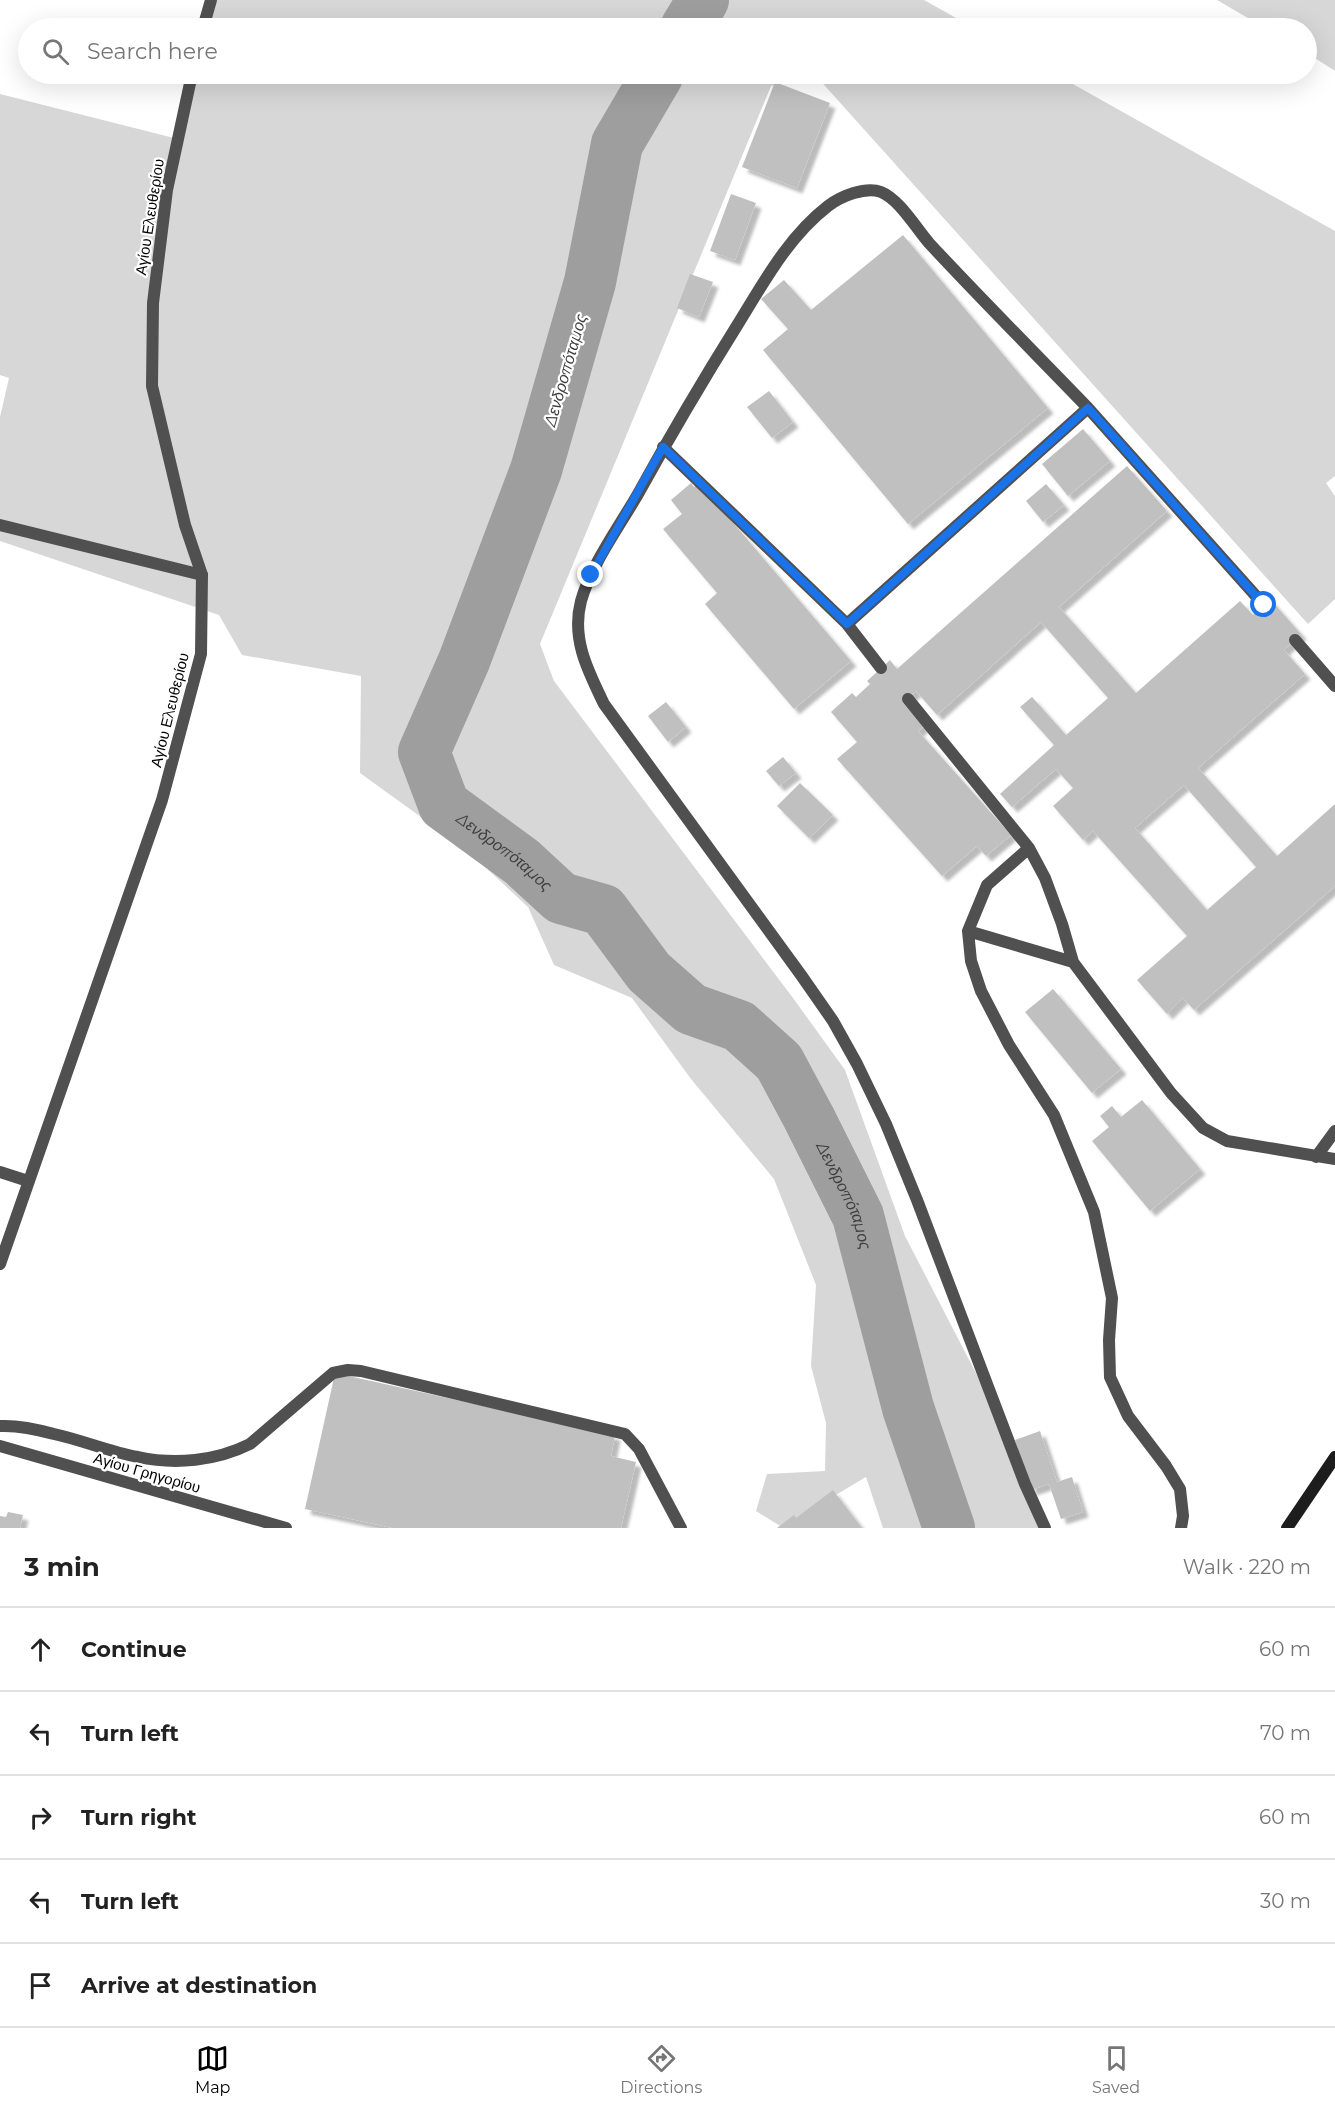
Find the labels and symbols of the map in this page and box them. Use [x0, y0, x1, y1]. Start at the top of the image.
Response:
street label: Αγίου Ελευθερίου [131, 157, 168, 276]
water label: Δενδροπόταμος [540, 312, 591, 429]
route end [577, 561, 603, 587]
route start [1250, 591, 1276, 617]
street label: Αγίου Ελευθερίου [146, 651, 193, 769]
water label: Δενδροπόταμος [452, 808, 556, 895]
water label: Δενδροπόταμος [812, 1138, 875, 1252]
street label: Αγίου Γρηγορίου [91, 1448, 203, 1497]

